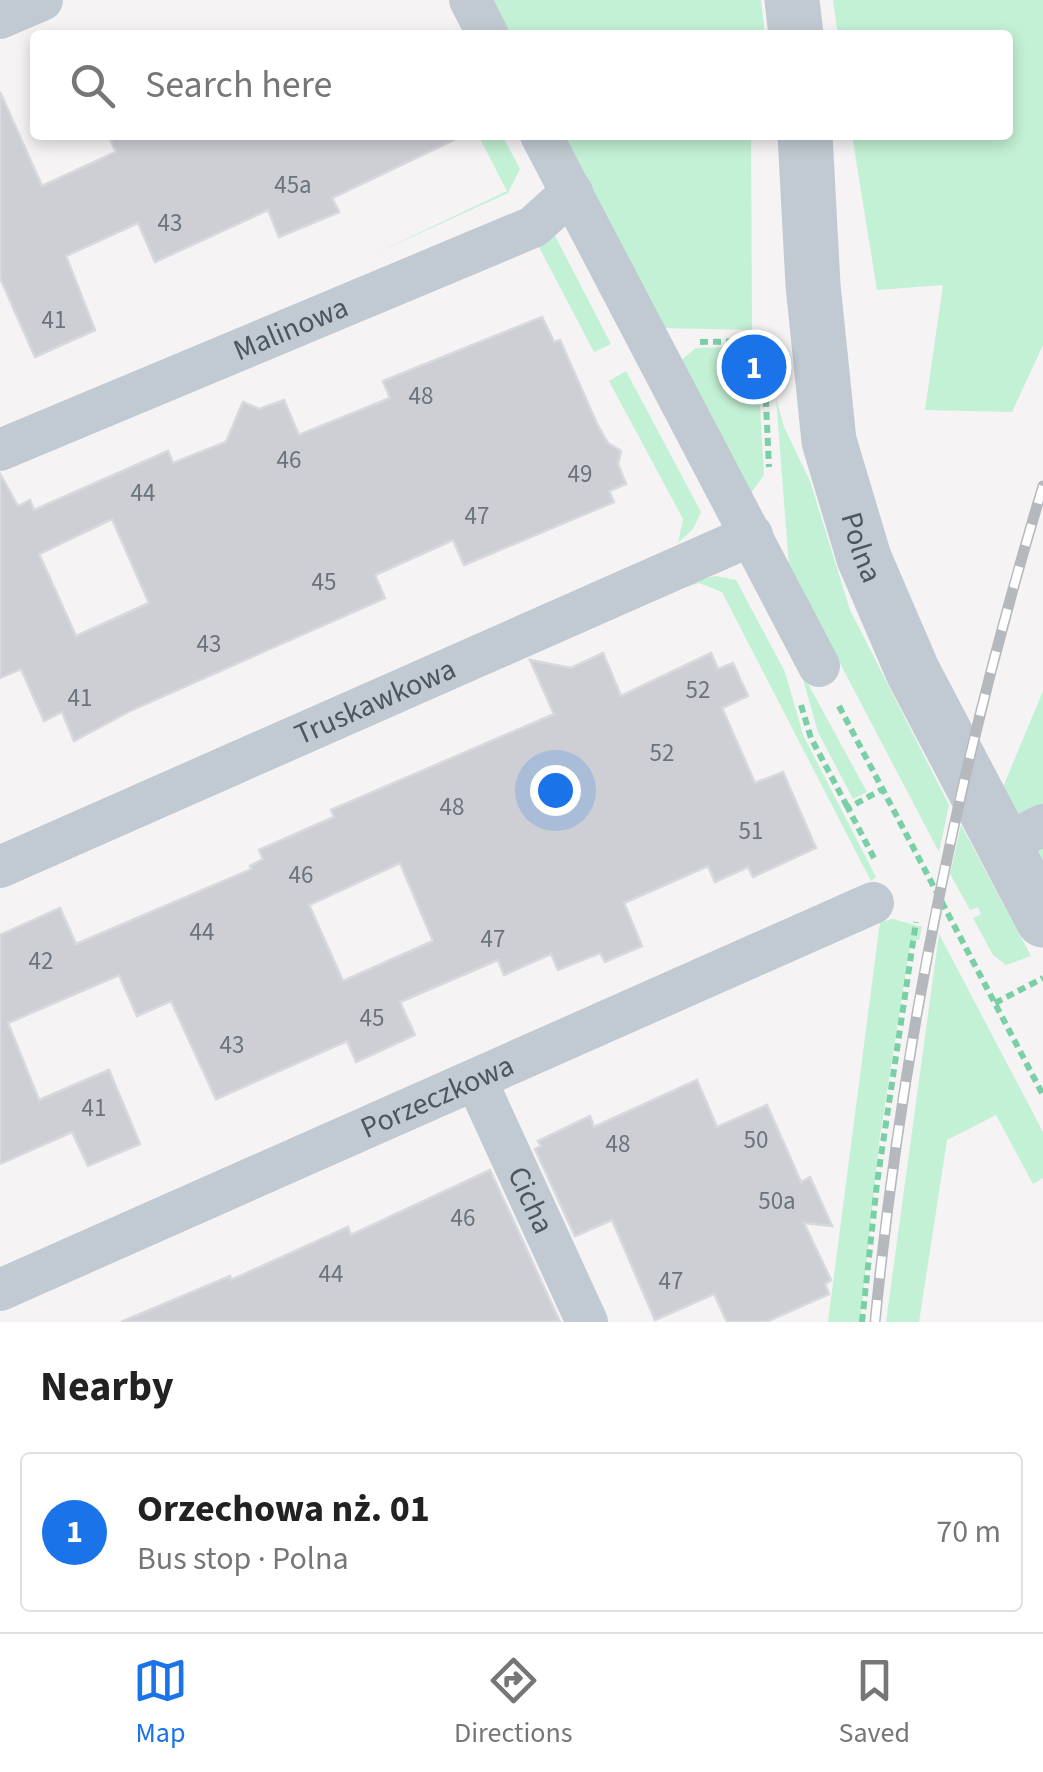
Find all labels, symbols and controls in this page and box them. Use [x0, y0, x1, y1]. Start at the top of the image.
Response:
search box [30, 30, 1013, 140]
icon: search [65, 58, 120, 113]
text: Search here [145, 58, 332, 112]
house number: 45a [274, 167, 312, 203]
house number: 43 [158, 205, 182, 241]
street label: Malinowa [226, 285, 355, 372]
house number: 41 [42, 302, 66, 338]
pin: 1 [722, 330, 786, 404]
house number: 48 [409, 378, 433, 414]
house number: 46 [277, 442, 301, 478]
house number: 49 [568, 456, 592, 492]
house number: 44 [131, 475, 155, 511]
house number: 47 [465, 498, 489, 534]
street label: Polna [830, 507, 894, 589]
house number: 45 [312, 564, 336, 600]
house number: 43 [197, 626, 221, 662]
street label: Truskawkowa [288, 647, 463, 756]
house number: 52 [686, 672, 710, 708]
house number: 41 [68, 680, 92, 716]
house number: 52 [650, 735, 674, 771]
your location [530, 765, 581, 816]
house number: 48 [440, 789, 464, 825]
house number: 51 [739, 813, 763, 849]
house number: 46 [289, 857, 313, 893]
house number: 44 [190, 914, 214, 950]
house number: 47 [481, 921, 505, 957]
house number: 42 [29, 943, 53, 979]
house number: 45 [360, 1000, 384, 1036]
house number: 43 [220, 1027, 244, 1063]
street label: Porzeczkowa [354, 1043, 520, 1149]
house number: 41 [82, 1090, 106, 1126]
house number: 50 [744, 1122, 768, 1158]
house number: 48 [606, 1126, 630, 1162]
street label: Cicha [497, 1159, 565, 1241]
house number: 50a [758, 1183, 796, 1219]
house number: 46 [451, 1200, 475, 1236]
house number: 44 [319, 1256, 343, 1292]
house number: 47 [659, 1263, 683, 1299]
text: Nearby [40, 1357, 174, 1417]
text: Orzechowa nż. 01 [137, 1482, 430, 1536]
text: 1 [66, 1509, 83, 1555]
text: 70 m [936, 1509, 1001, 1555]
text: Bus stop · Polna [137, 1536, 349, 1582]
tab: Map [133, 1653, 188, 1753]
tab: Directions [454, 1653, 573, 1753]
tab: Saved [839, 1653, 910, 1753]

